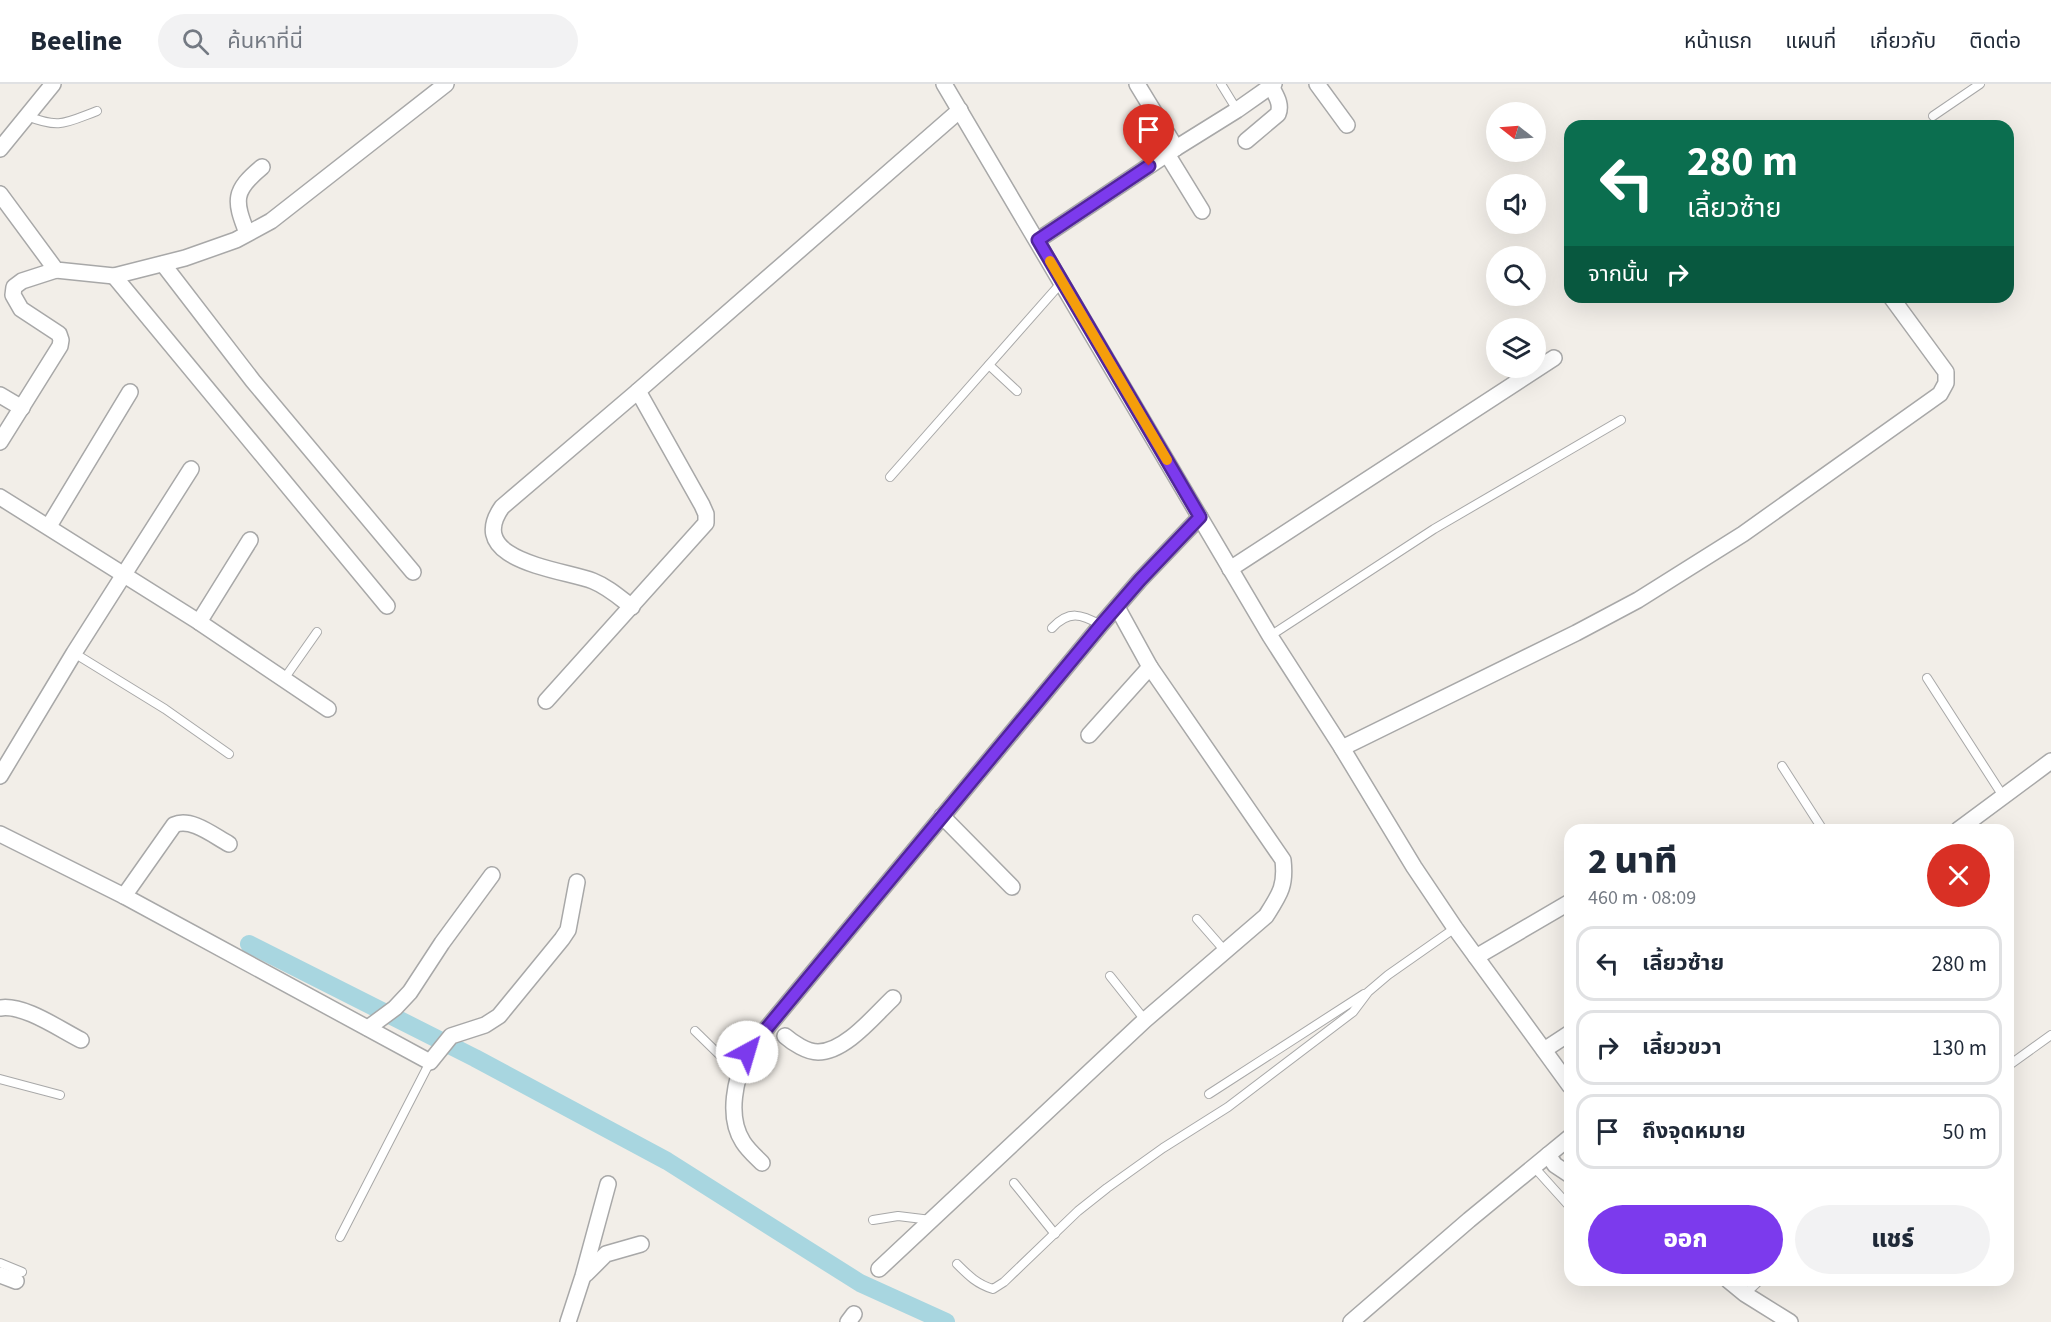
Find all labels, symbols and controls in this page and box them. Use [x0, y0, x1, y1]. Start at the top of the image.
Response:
search box [158, 14, 578, 68]
text: Beeline [30, 21, 122, 61]
icon: search [179, 25, 212, 58]
text: ค้นหาที่นี่ [227, 25, 303, 57]
text: หน้าแรก [1684, 26, 1752, 56]
text: แผนที่ [1785, 26, 1836, 56]
text: เกี่ยวกับ [1869, 26, 1936, 56]
text: ติดต่อ [1969, 26, 2021, 56]
north arrow [1486, 102, 1546, 162]
map controls [1486, 102, 1546, 378]
pin [1123, 104, 1174, 166]
icon: arrive [1132, 113, 1165, 146]
text: 280 m [1687, 132, 1798, 192]
icon: left [1588, 144, 1666, 222]
button: sound [1486, 174, 1546, 234]
text: เลี้ยวซ้าย [1687, 189, 1781, 228]
button: search [1486, 246, 1546, 306]
text: จากนั้น [1588, 258, 1649, 290]
icon: right [1661, 258, 1694, 291]
button: layers [1486, 318, 1546, 378]
text: 2 นาที [1588, 836, 1678, 887]
button: close [1927, 844, 1990, 907]
text: 460 m · 08:09 [1588, 884, 1696, 912]
icon: left [1591, 947, 1624, 980]
text: เลี้ยวซ้าย [1642, 947, 1724, 979]
text: 280 m [1932, 948, 1987, 980]
position arrow [715, 1020, 779, 1084]
icon: right [1591, 1031, 1624, 1064]
text: เลี้ยวขวา [1642, 1031, 1722, 1063]
text: 130 m [1932, 1032, 1987, 1064]
icon: arrive [1591, 1115, 1624, 1148]
text: ถึงจุดหมาย [1642, 1115, 1746, 1147]
text: 50 m [1942, 1116, 1987, 1148]
button: ออก [1588, 1205, 1783, 1274]
button: แชร์ [1795, 1205, 1990, 1274]

